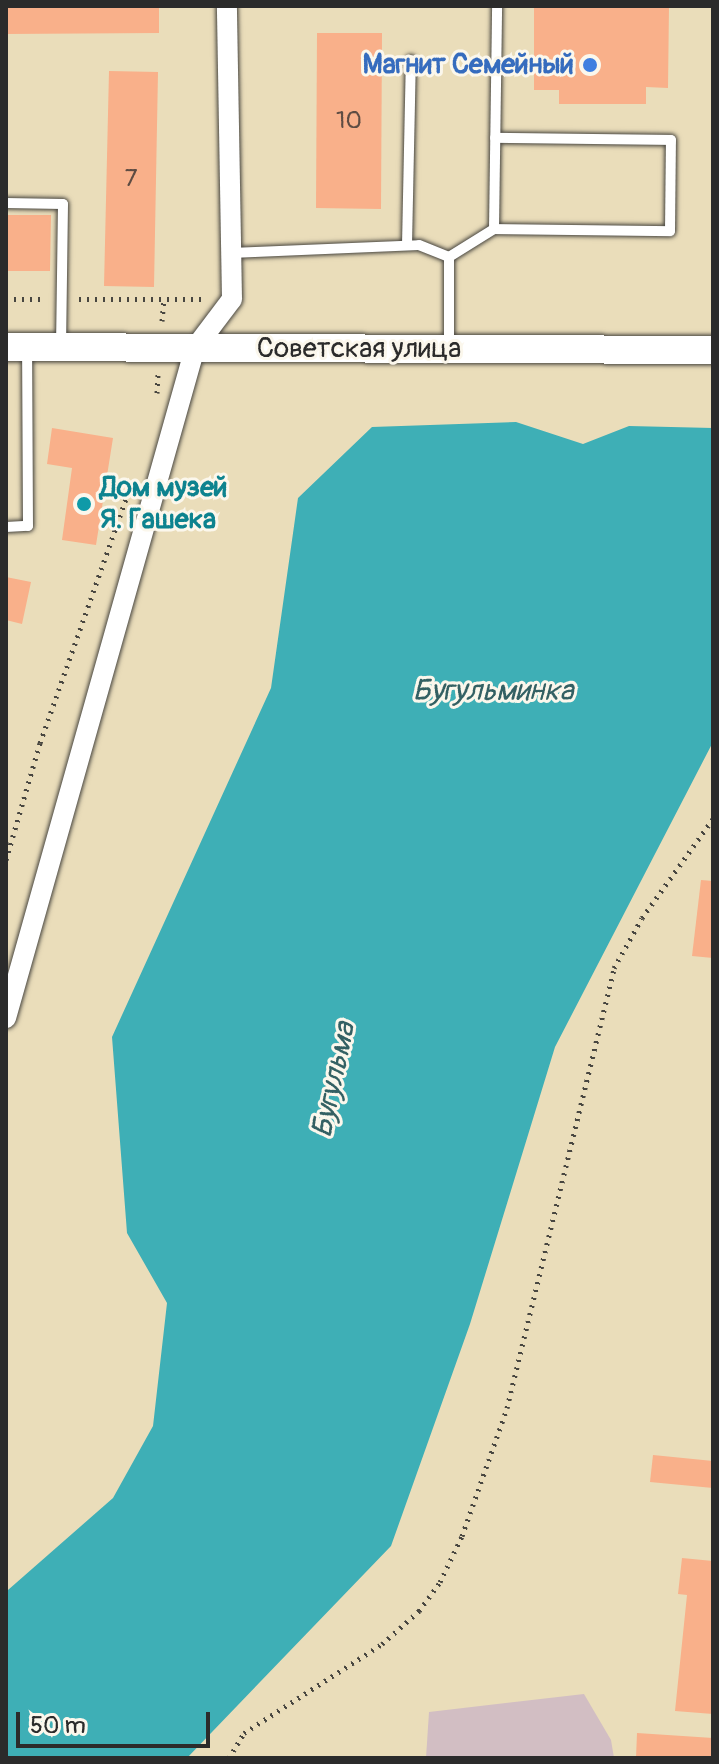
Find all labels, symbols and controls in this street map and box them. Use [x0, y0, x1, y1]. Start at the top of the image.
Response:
place label: Магнит Семейный [363, 48, 574, 82]
marker: Магнит Семейный [581, 56, 599, 74]
house number: 10 [336, 107, 362, 135]
house number: 7 [125, 165, 137, 193]
street label: Советская улица [257, 332, 461, 366]
place label: Дом музей Я. Гашека [100, 471, 228, 537]
marker: Дом музей Я. Гашека [75, 495, 93, 513]
water label: Бугульминка [413, 673, 573, 709]
water label: Бугульма [304, 1019, 364, 1141]
scale bar [20, 1696, 214, 1746]
text: 50 m [30, 1711, 86, 1740]

